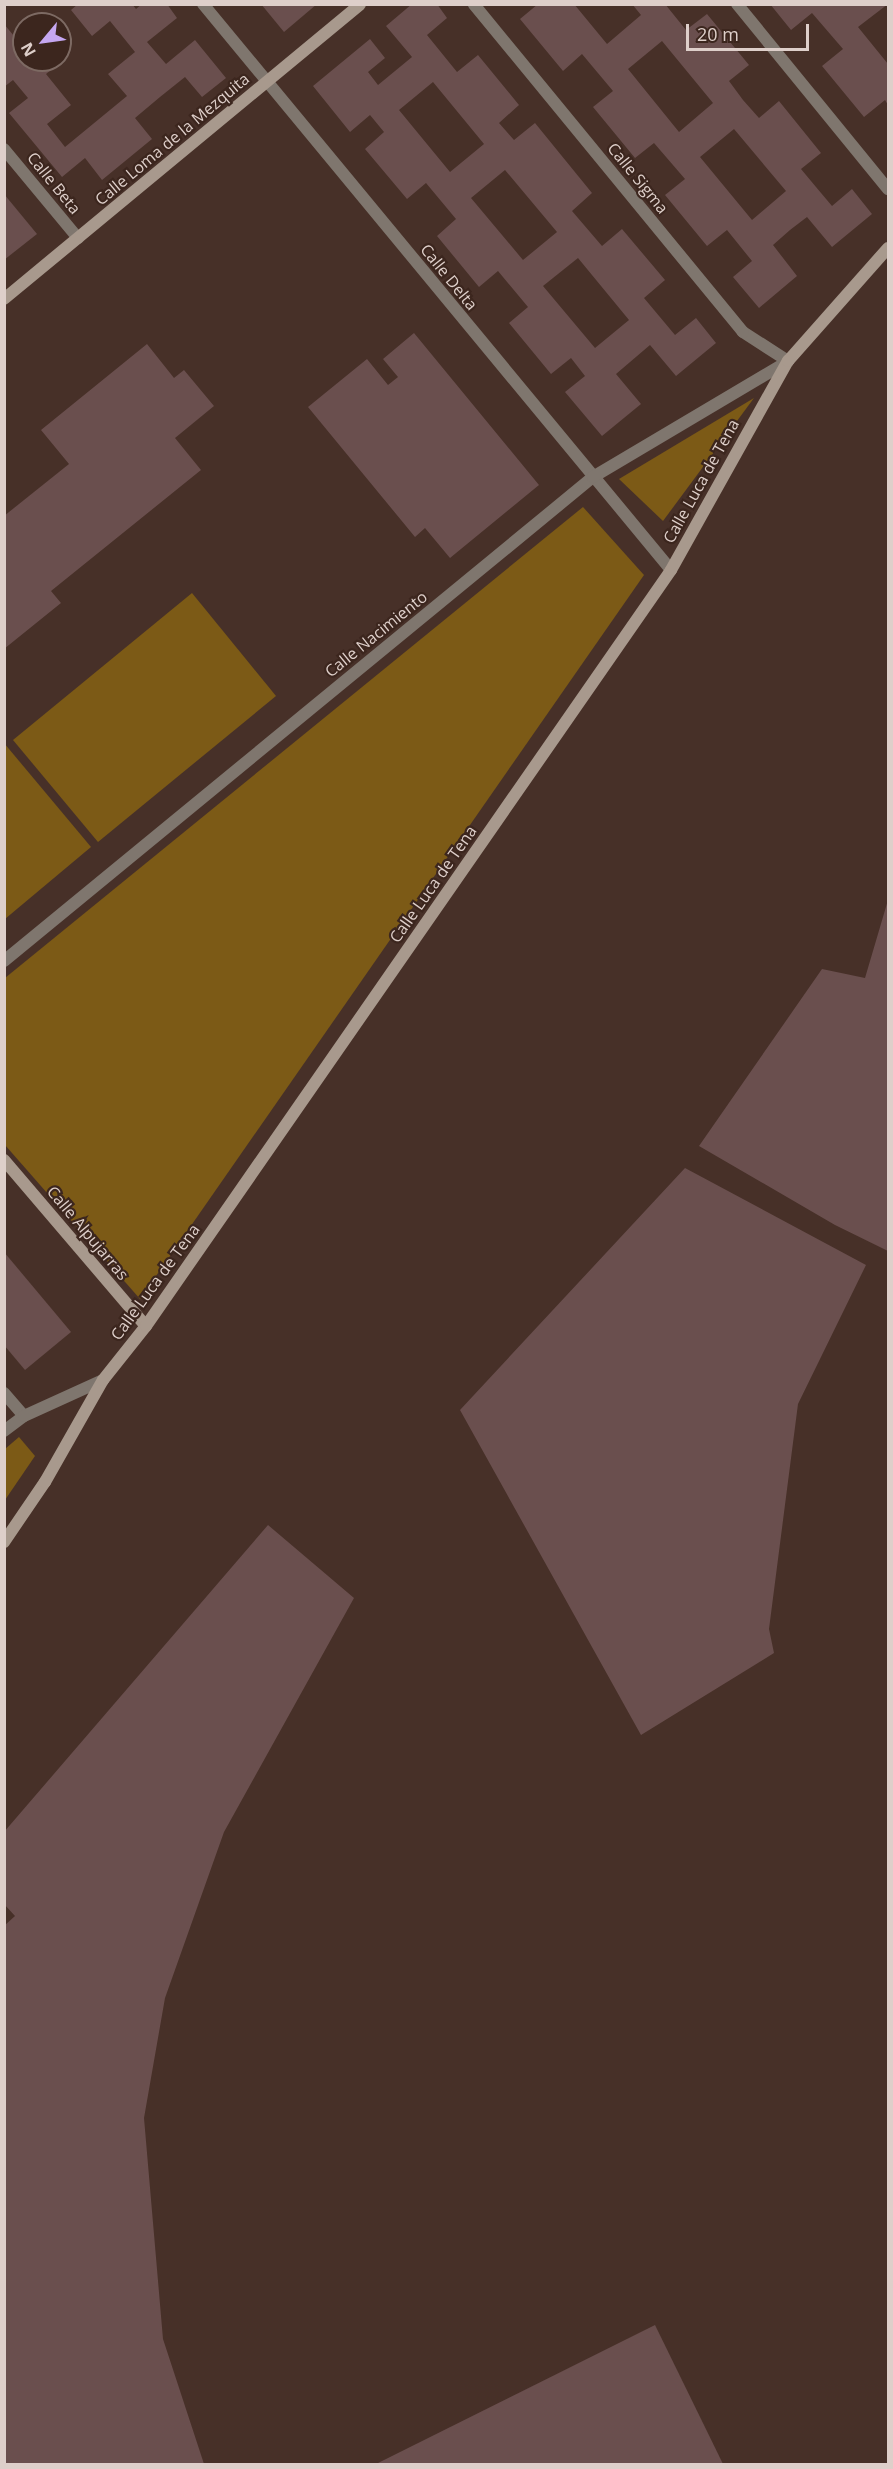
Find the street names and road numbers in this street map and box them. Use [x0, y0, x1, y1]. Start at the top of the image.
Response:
street label: Calle Loma de la Mezquita [91, 69, 253, 209]
street label: Calle Sigma [604, 139, 672, 217]
street label: Calle Beta [23, 148, 85, 218]
street label: Calle Delta [417, 240, 481, 314]
street label: Calle Luca de Tena [659, 416, 743, 546]
street label: Calle Nacimiento [321, 587, 431, 681]
street label: Calle Luca de Tena [385, 822, 481, 946]
street label: Calle Alpujarras [43, 1182, 133, 1284]
street label: Calle Luca de Tena [107, 1220, 203, 1344]

